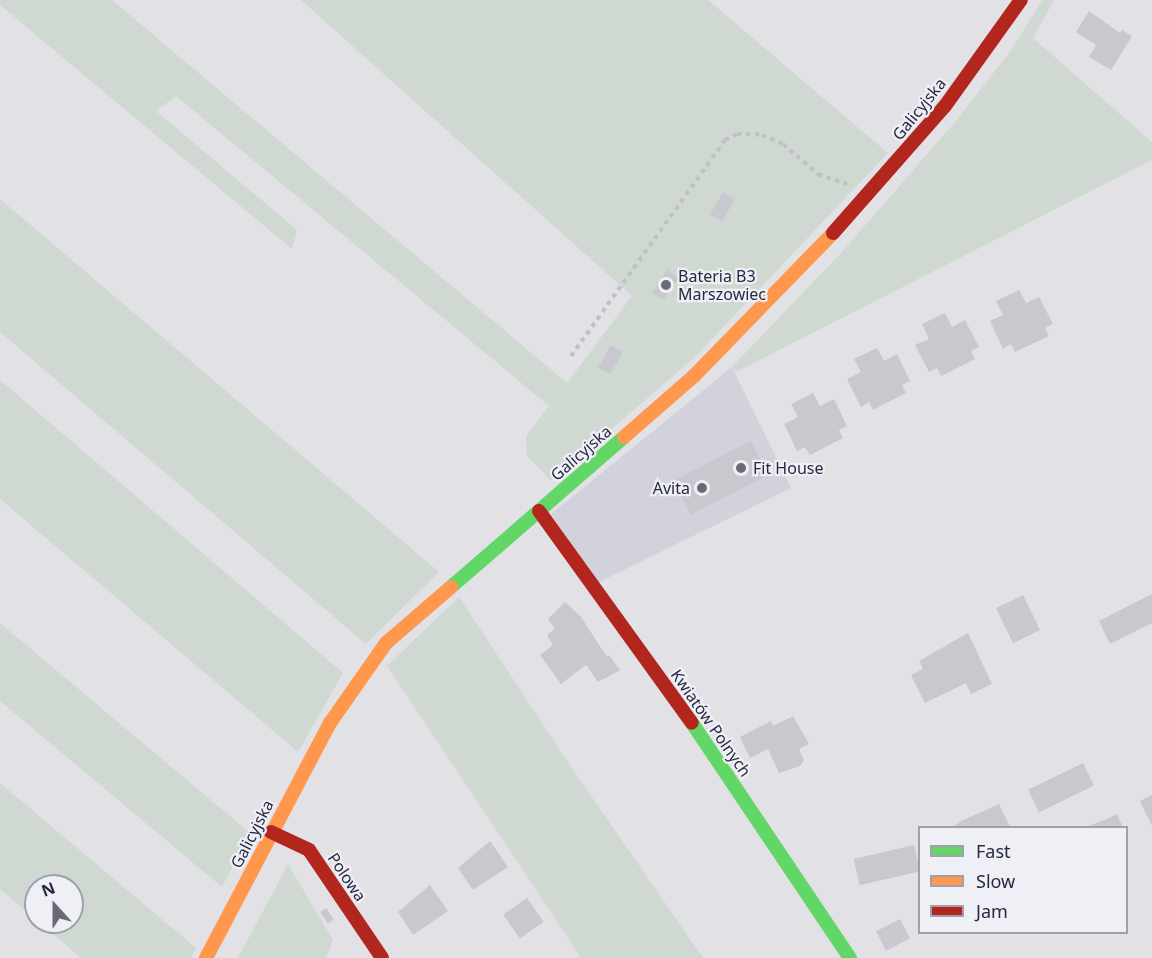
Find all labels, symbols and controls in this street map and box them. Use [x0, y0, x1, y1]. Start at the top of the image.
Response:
street label: Galicyjska [888, 74, 950, 144]
place label: Bateria B3 Marszowiec [678, 266, 766, 304]
marker: Bateria B3 Marszowiec [659, 278, 673, 292]
street label: Galicyjska [547, 421, 615, 485]
place label: Fit House [753, 458, 823, 478]
marker: Fit House [734, 461, 748, 475]
place label: Avita [653, 478, 690, 498]
marker: Avita [695, 481, 709, 495]
street label: Kwiatów Polnych [667, 666, 755, 780]
street label: Galicyjska [227, 797, 277, 871]
legend [918, 826, 1128, 934]
text: Fast [976, 839, 1011, 863]
street label: Polowa [324, 849, 370, 905]
text: Slow [976, 869, 1015, 893]
north arrow [24, 874, 84, 934]
text: N [38, 876, 58, 902]
text: Jam [976, 899, 1008, 923]

